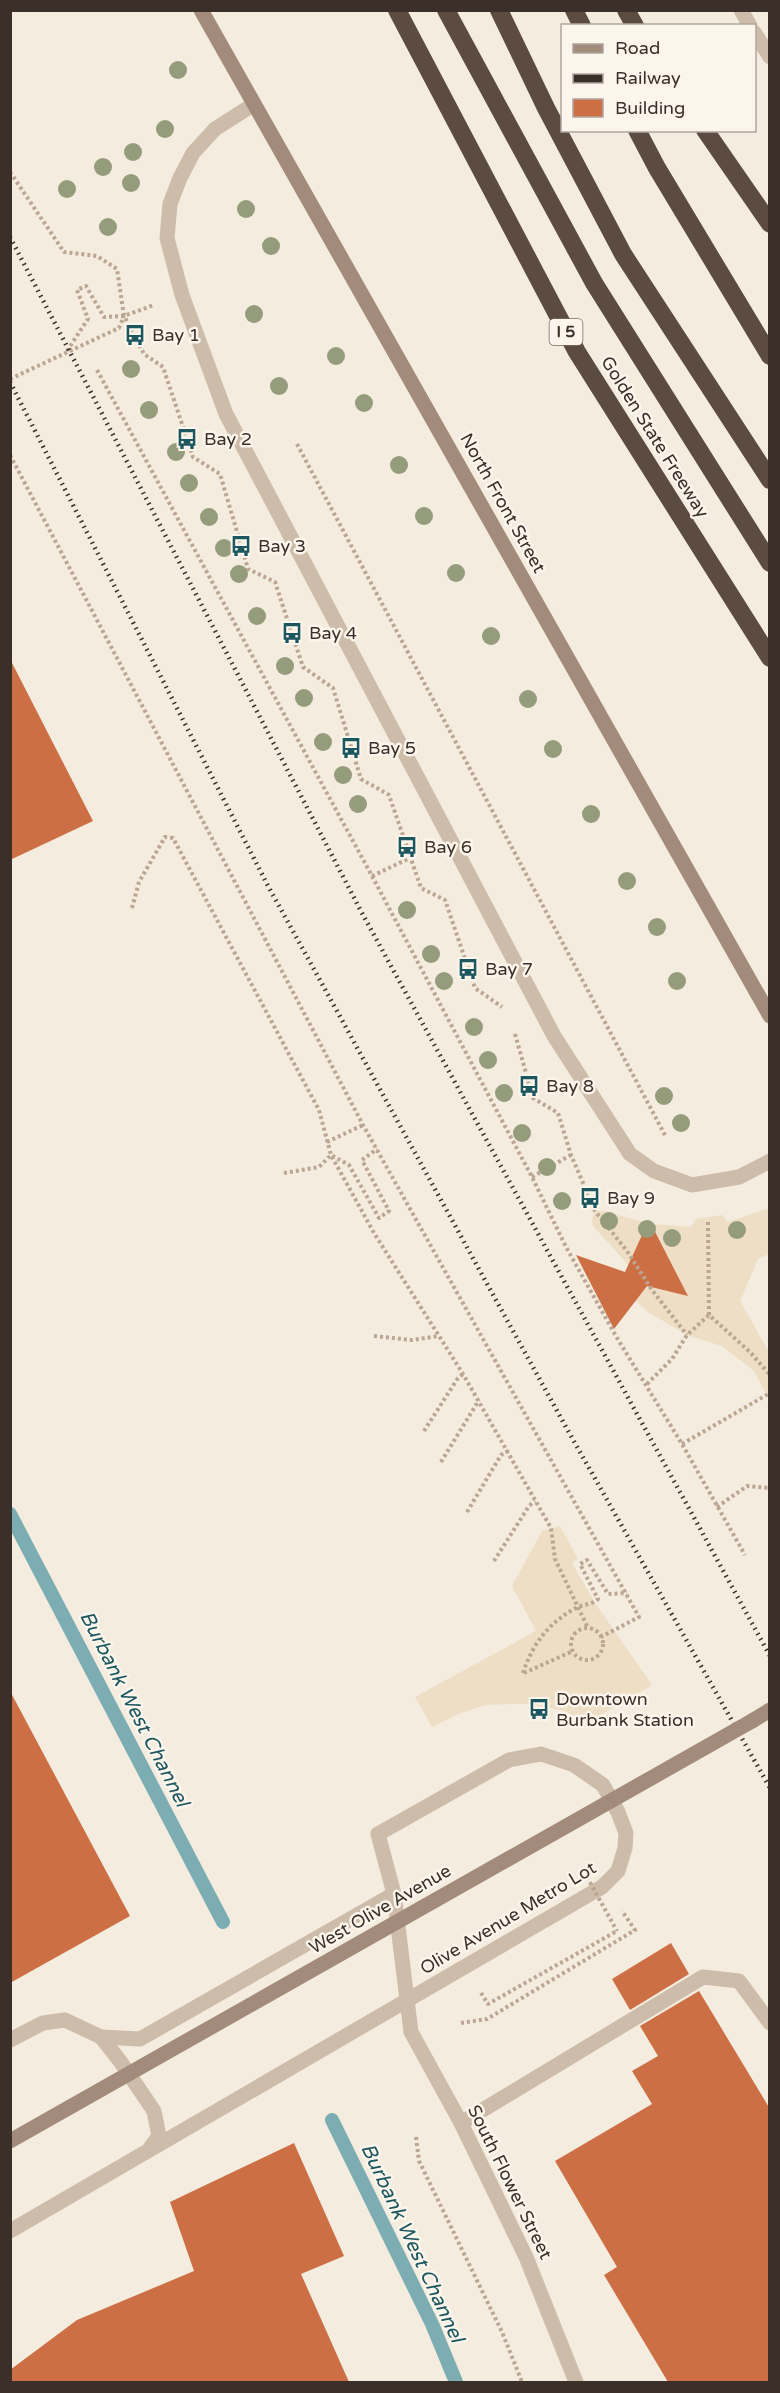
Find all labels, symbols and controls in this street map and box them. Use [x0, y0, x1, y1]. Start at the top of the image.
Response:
legend [561, 24, 756, 132]
text: Road [615, 37, 660, 59]
text: Railway [615, 67, 681, 89]
text: Building [615, 97, 685, 119]
road number: I 5 [550, 319, 582, 345]
bus stop icon: Bay 1 [123, 323, 147, 347]
place label: Bay 1 [152, 324, 200, 346]
street label: Golden State Freeway [596, 352, 714, 522]
bus stop icon: Bay 2 [175, 427, 199, 451]
place label: Bay 2 [204, 428, 252, 450]
street label: North Front Street [455, 429, 551, 577]
bus stop icon: Bay 3 [229, 534, 253, 558]
place label: Bay 3 [258, 535, 306, 557]
bus stop icon: Bay 4 [280, 621, 304, 645]
place label: Bay 4 [309, 622, 357, 644]
bus stop icon: Bay 5 [339, 736, 363, 760]
place label: Bay 5 [368, 737, 416, 759]
bus stop icon: Bay 6 [395, 835, 419, 859]
place label: Bay 6 [424, 836, 472, 858]
bus stop icon: Bay 7 [456, 957, 480, 981]
place label: Bay 7 [485, 958, 533, 980]
bus stop icon: Bay 8 [517, 1074, 541, 1098]
place label: Bay 8 [546, 1075, 594, 1097]
bus stop icon: Bay 9 [578, 1186, 602, 1210]
place label: Bay 9 [607, 1187, 655, 1209]
water label: Burbank West Channel [74, 1607, 195, 1813]
place label: Downtown Burbank Station [556, 1688, 694, 1731]
bus stop icon: Downtown Burbank Station [527, 1697, 551, 1721]
street label: Olive Avenue Metro Lot [416, 1857, 600, 1979]
street label: West Olive Avenue [305, 1860, 455, 1958]
street label: South Flower Street [463, 2101, 557, 2263]
water label: Burbank West Channel [355, 2140, 470, 2348]

